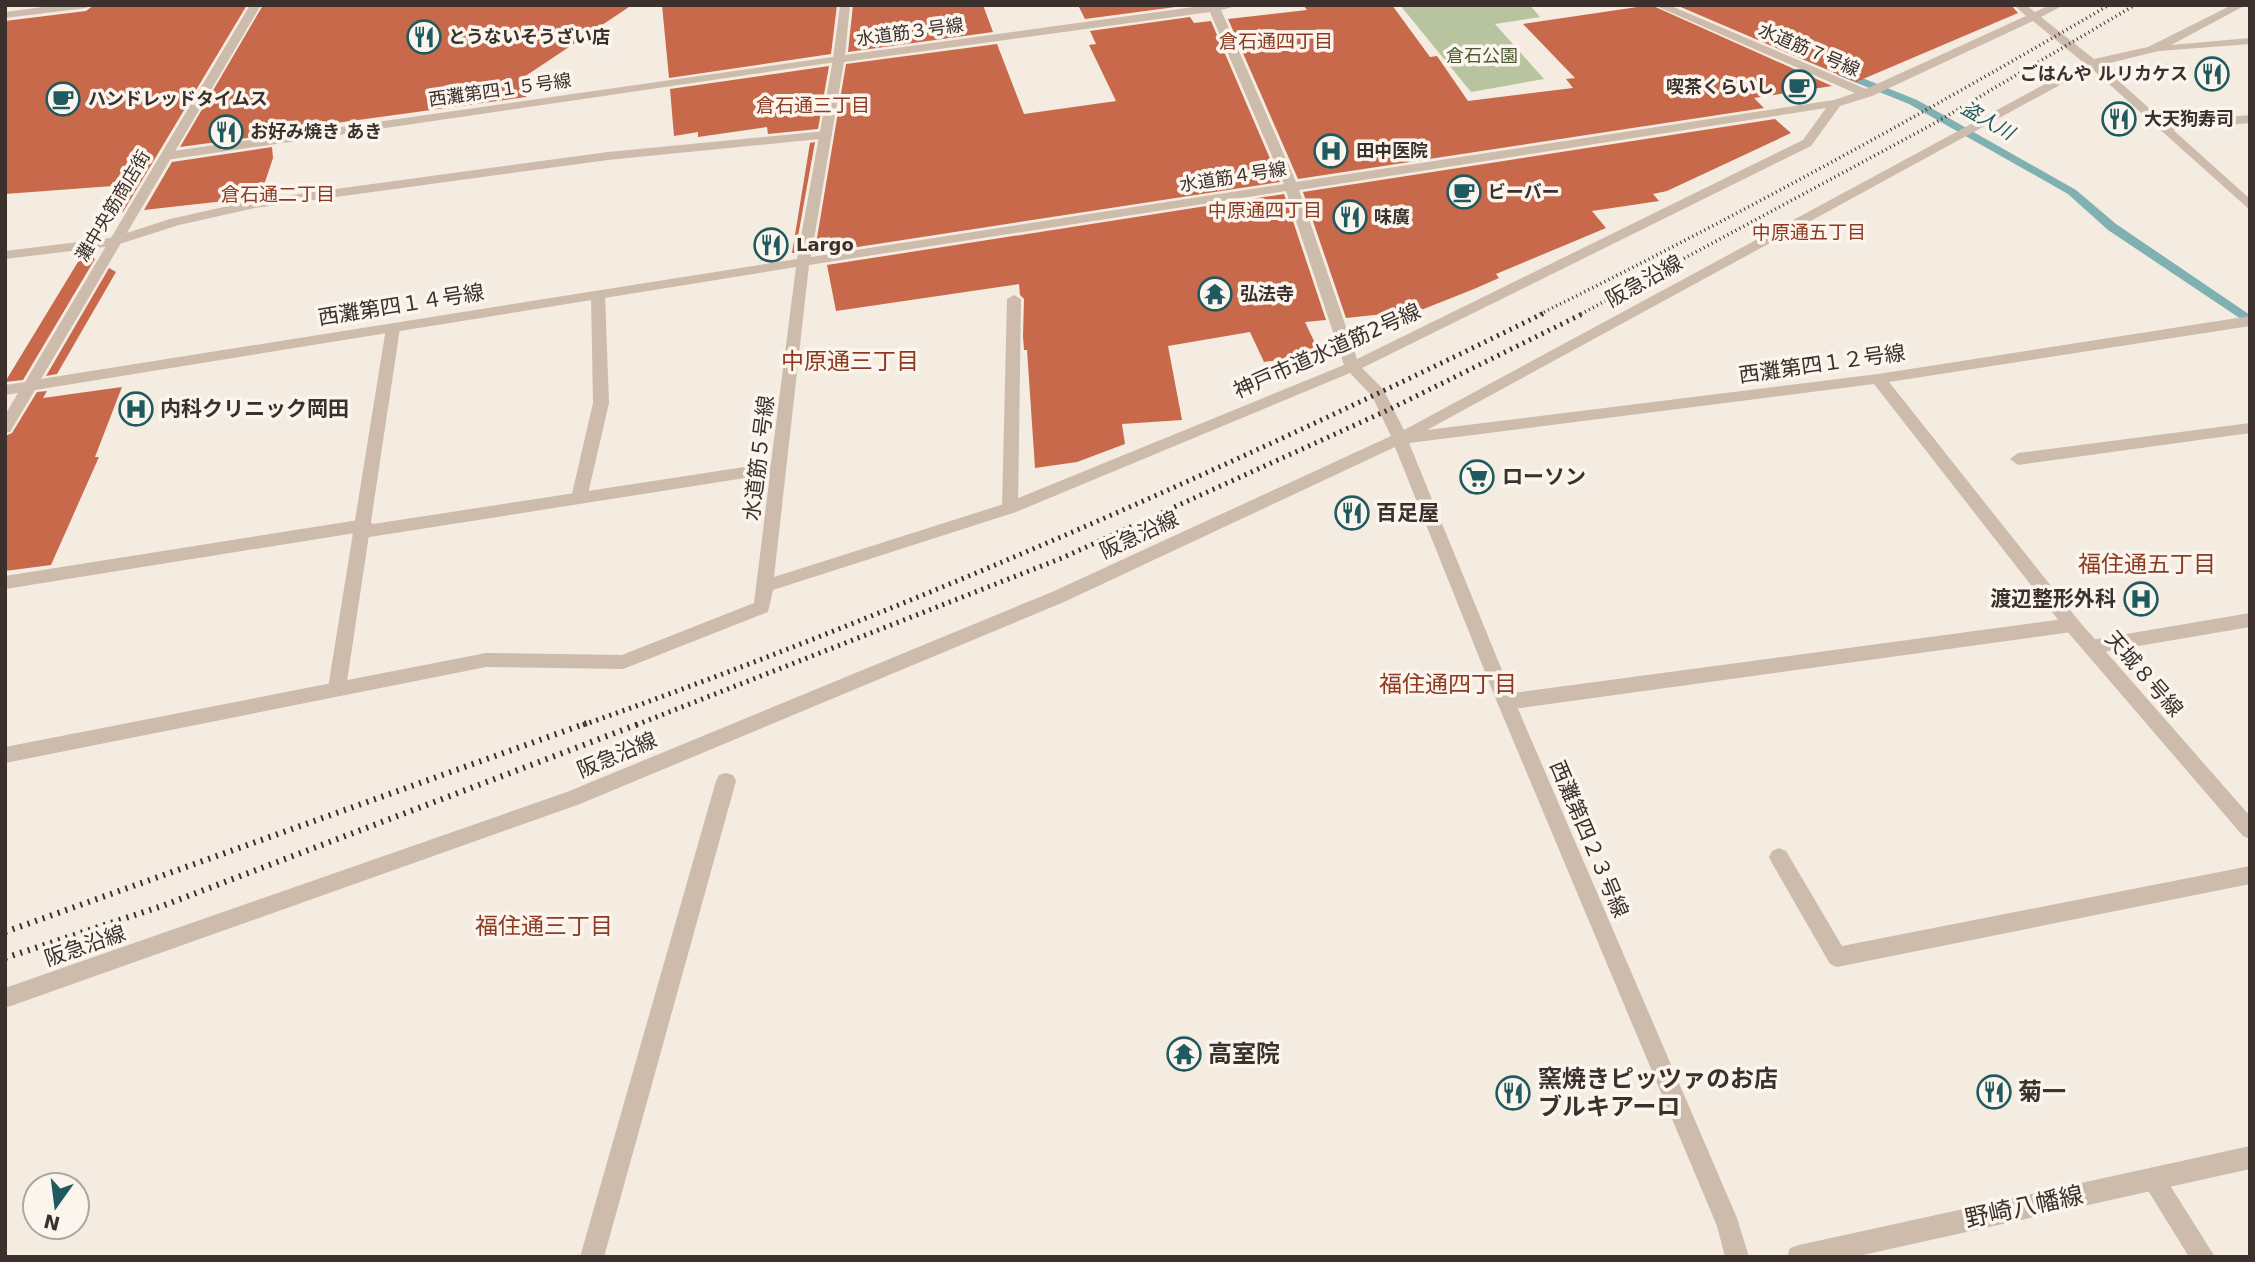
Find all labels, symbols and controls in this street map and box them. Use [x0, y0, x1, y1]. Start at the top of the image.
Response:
street label: 水道筋３号線 [855, 14, 965, 49]
restaurant icon: とうないそうざい店 [405, 18, 443, 56]
street label: 水道筋７号線 [1755, 19, 1863, 80]
place label: とうないそうざい店 [448, 26, 610, 47]
district label: 倉石通四丁目 [1219, 30, 1333, 52]
park label: 倉石公園 [1446, 45, 1518, 66]
restaurant icon: ごはんや ルリカケス [2193, 55, 2231, 93]
place label: ごはんや ルリカケス [2020, 63, 2188, 84]
cafe icon: 喫茶くらいし [1780, 68, 1818, 106]
street label: 西灘第四１５号線 [427, 69, 573, 110]
place label: 喫茶くらいし [1666, 76, 1774, 97]
cafe icon: ハンドレッドタイムス [44, 80, 82, 118]
place label: ハンドレッドタイムス [88, 88, 268, 109]
district label: 倉石通三丁目 [756, 94, 870, 116]
water label: 盗人川 [1958, 96, 2020, 145]
restaurant icon: 大天狗寿司 [2100, 100, 2138, 138]
place label: 大天狗寿司 [2144, 108, 2234, 129]
restaurant icon: お好み焼き あき [207, 113, 245, 151]
place label: お好み焼き あき [250, 121, 382, 142]
hospital icon: 田中医院 [1312, 132, 1350, 170]
place label: 田中医院 [1356, 140, 1428, 161]
street label: 灘中央筋商店街 [71, 146, 154, 265]
street label: 水道筋４号線 [1178, 158, 1288, 195]
cafe icon: ビーバー [1445, 173, 1483, 211]
place label: ビーバー [1488, 181, 1560, 202]
district label: 倉石通二丁目 [221, 183, 335, 205]
restaurant icon: 味廣 [1331, 198, 1369, 236]
district label: 中原通四丁目 [1208, 199, 1322, 221]
place label: 味廣 [1374, 206, 1410, 227]
district label: 中原通五丁目 [1752, 221, 1866, 243]
restaurant icon: Largo [752, 226, 790, 264]
place label: Largo [796, 234, 854, 255]
street label: 阪急沿線 [1601, 250, 1687, 312]
temple icon: 弘法寺 [1196, 275, 1234, 313]
street label: 西灘第四１４号線 [316, 280, 486, 330]
place label: 弘法寺 [1240, 283, 1294, 304]
street label: 神戸市道水道筋2号線 [1230, 299, 1424, 403]
street label: 西灘第四１２号線 [1737, 340, 1907, 388]
district label: 中原通三丁目 [781, 348, 919, 374]
hospital icon: 内科クリニック岡田 [117, 390, 155, 428]
street label: 水道筋５号線 [739, 394, 779, 522]
place label: 内科クリニック岡田 [160, 397, 349, 421]
supermarket icon: ローソン [1458, 458, 1496, 496]
place label: ローソン [1502, 465, 1586, 489]
restaurant icon: 百足屋 [1333, 494, 1371, 532]
place label: 百足屋 [1376, 501, 1439, 525]
street label: 阪急沿線 [1096, 506, 1182, 564]
district label: 福住通五丁目 [2078, 551, 2216, 577]
hospital icon: 渡辺整形外科 [2122, 580, 2160, 618]
place label: 渡辺整形外科 [1990, 587, 2116, 611]
street label: 天城８号線 [2101, 627, 2187, 721]
district label: 福住通四丁目 [1379, 671, 1517, 697]
street label: 阪急沿線 [574, 728, 660, 782]
street label: 西灘第四２３号線 [1545, 757, 1633, 921]
district label: 福住通三丁目 [475, 913, 613, 939]
street label: 阪急沿線 [41, 921, 129, 971]
temple icon: 高室院 [1165, 1035, 1203, 1073]
place label: 高室院 [1208, 1040, 1280, 1068]
place label: 窯焼きピッツァのお店 ブルキアーロ [1538, 1065, 1778, 1121]
restaurant icon: 菊一 [1975, 1073, 2013, 1111]
restaurant icon: 窯焼きピッツァのお店 ブルキアーロ [1494, 1074, 1532, 1112]
place label: 菊一 [2018, 1078, 2066, 1106]
north arrow [21, 1171, 91, 1241]
street label: 野崎八幡線 [1962, 1181, 2086, 1233]
text: N [42, 1210, 62, 1235]

